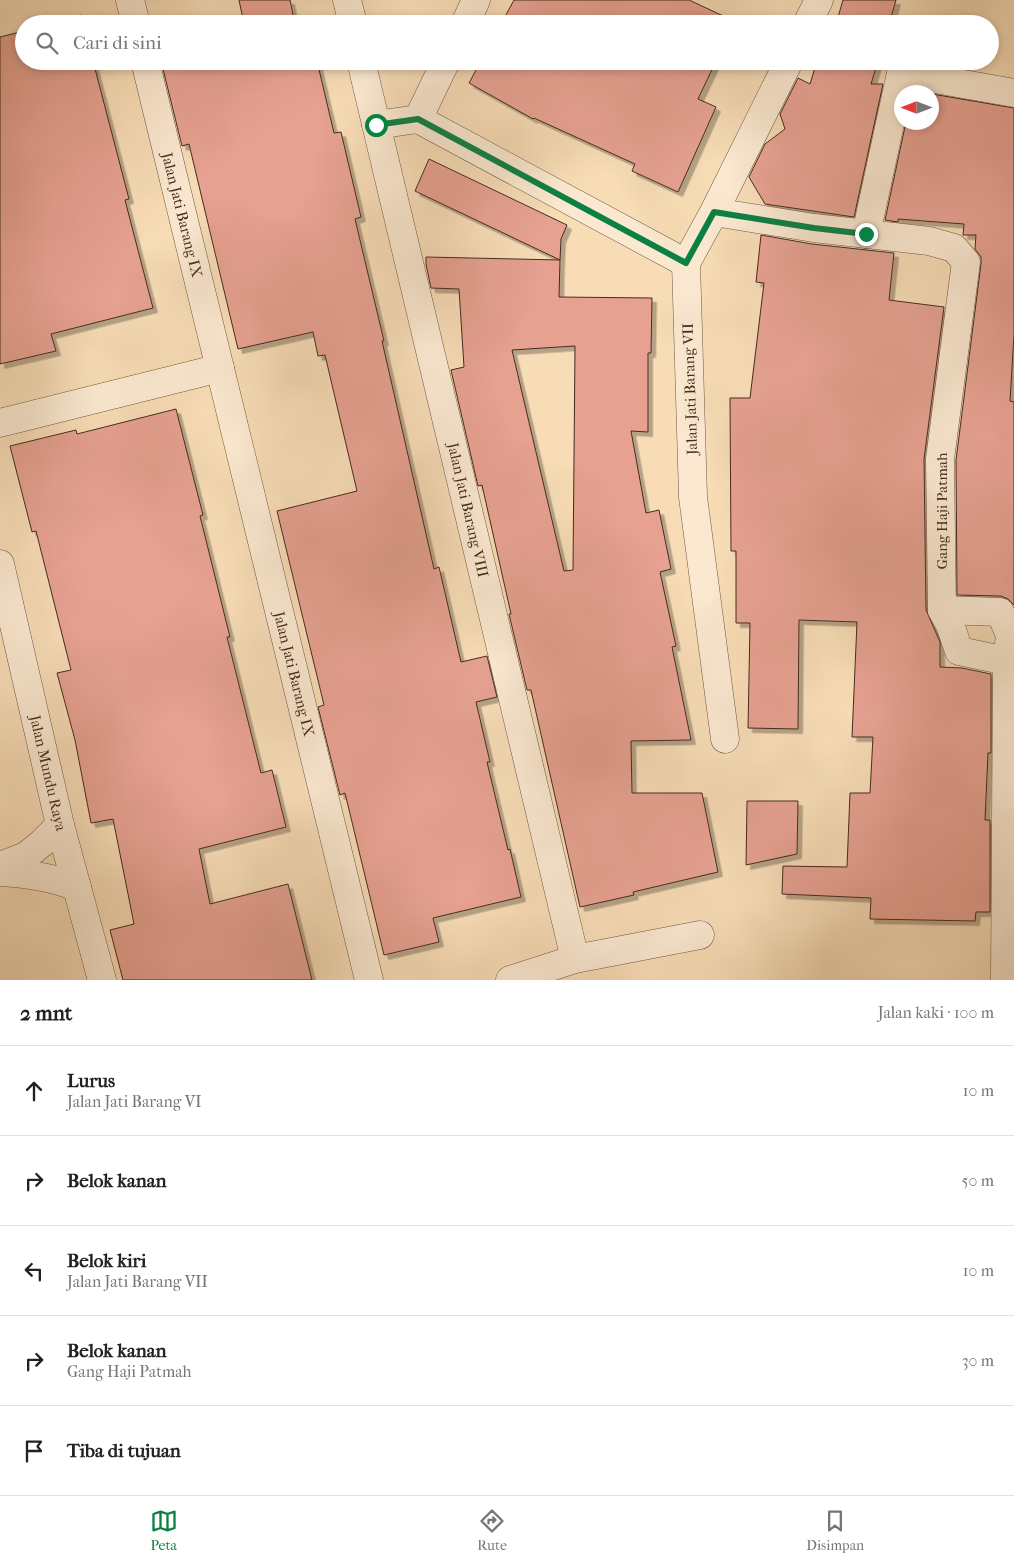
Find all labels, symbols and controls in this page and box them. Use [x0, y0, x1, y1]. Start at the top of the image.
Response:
search box [15, 15, 999, 70]
icon: search [33, 29, 61, 57]
text: Cari di sini [73, 32, 162, 54]
north arrow [894, 85, 939, 130]
route start [365, 114, 388, 137]
street label: Jalan Jati Barang IX [158, 150, 206, 280]
route end [855, 223, 878, 246]
street label: Jalan Jati Barang VII [679, 323, 701, 456]
street label: Jalan Jati Barang VIII [444, 440, 492, 579]
street label: Gang Haji Patmah [933, 452, 951, 569]
street label: Jalan Jati Barang IX [270, 609, 318, 739]
street label: Jalan Mundu Raya [26, 712, 70, 834]
text: 2 mnt [20, 1001, 72, 1025]
text: Jalan kaki · 100 m [878, 1003, 994, 1022]
text: Lurus [67, 1070, 115, 1092]
icon: ahead [20, 1077, 48, 1105]
text: 10 m [963, 1081, 994, 1100]
text: Jalan Jati Barang VI [67, 1092, 202, 1111]
icon: right [20, 1167, 48, 1195]
text: Belok kanan [67, 1170, 167, 1192]
text: 50 m [962, 1171, 994, 1190]
text: Belok kiri [67, 1250, 146, 1272]
icon: left [20, 1257, 48, 1285]
text: 10 m [963, 1261, 994, 1280]
text: Jalan Jati Barang VII [67, 1272, 208, 1291]
text: Belok kanan [67, 1340, 167, 1362]
icon: right [20, 1347, 48, 1375]
text: 30 m [962, 1351, 994, 1370]
text: Gang Haji Patmah [67, 1362, 192, 1381]
icon: arrive [20, 1437, 48, 1465]
text: Tiba di tujuan [67, 1440, 181, 1462]
tab: Peta [150, 1507, 178, 1554]
tab: Rute [477, 1507, 507, 1554]
tab: Disimpan [806, 1507, 864, 1554]

